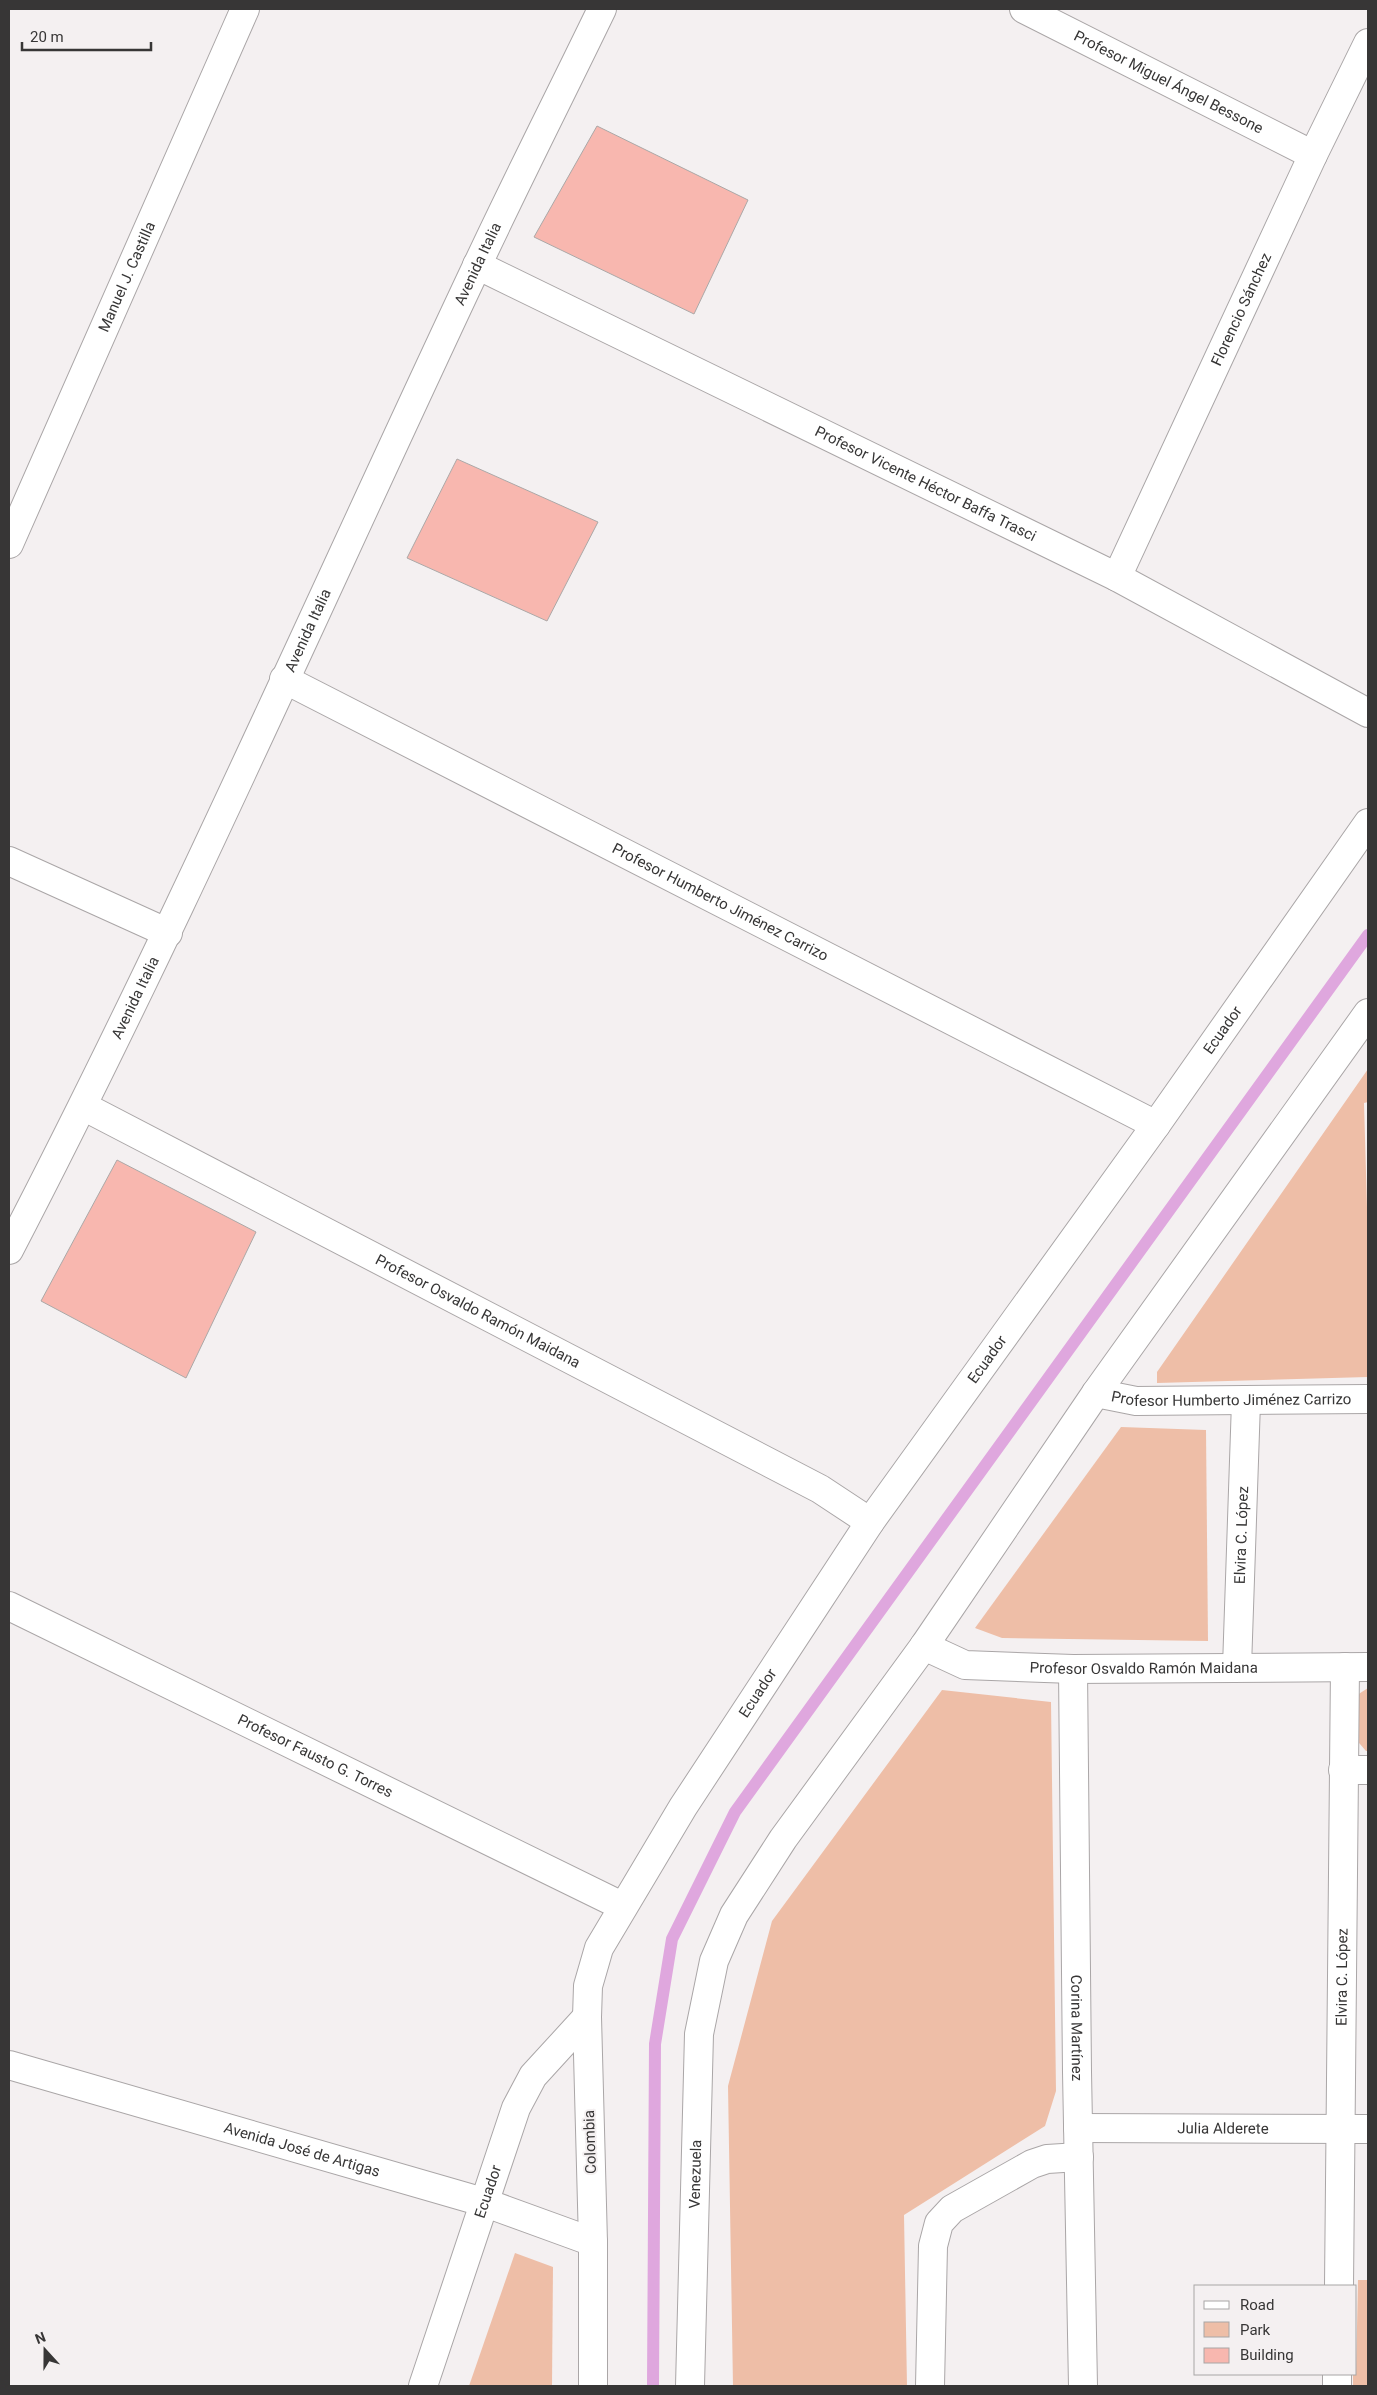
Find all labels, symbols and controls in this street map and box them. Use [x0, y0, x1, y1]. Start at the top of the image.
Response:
scale bar [22, 20, 151, 52]
street label: Profesor Miguel Ángel Bessone [1071, 27, 1266, 137]
text: 20 m [30, 28, 64, 46]
street label: Manuel J. Castilla [95, 219, 159, 335]
street label: Avenida Italia [451, 220, 505, 308]
street label: Florencio Sánchez [1207, 250, 1275, 369]
street label: Profesor Vicente Héctor Baffa Trasci [812, 422, 1039, 545]
street label: Avenida Italia [281, 586, 335, 675]
street label: Profesor Humberto Jiménez Carrizo [609, 839, 831, 965]
street label: Avenida Italia [108, 954, 163, 1042]
street label: Ecuador [1200, 1002, 1246, 1058]
street label: Profesor Osvaldo Ramón Maidana [372, 1251, 583, 1372]
street label: Ecuador [964, 1332, 1010, 1387]
street label: Profesor Humberto Jiménez Carrizo [1110, 1387, 1351, 1410]
street label: Elvira C. López [1231, 1486, 1252, 1584]
street label: Profesor Osvaldo Ramón Maidana [1029, 1658, 1258, 1678]
street label: Ecuador [735, 1665, 780, 1721]
street label: Profesor Fausto G. Torres [235, 1710, 396, 1801]
street label: Elvira C. López [1333, 1928, 1351, 2026]
street label: Corina Martínez [1067, 1975, 1086, 2081]
street label: Colombia [580, 2110, 600, 2174]
street label: Avenida José de Artigas [222, 2119, 382, 2181]
street label: Julia Alderete [1177, 2119, 1269, 2138]
street label: Venezuela [686, 2139, 705, 2209]
street label: Ecuador [471, 2163, 505, 2220]
legend [1194, 2285, 1357, 2375]
text: Road [1240, 2296, 1274, 2314]
text: Park [1240, 2321, 1271, 2339]
north arrow [20, 2325, 70, 2375]
text: N [33, 2329, 48, 2347]
text: Building [1240, 2346, 1294, 2364]

